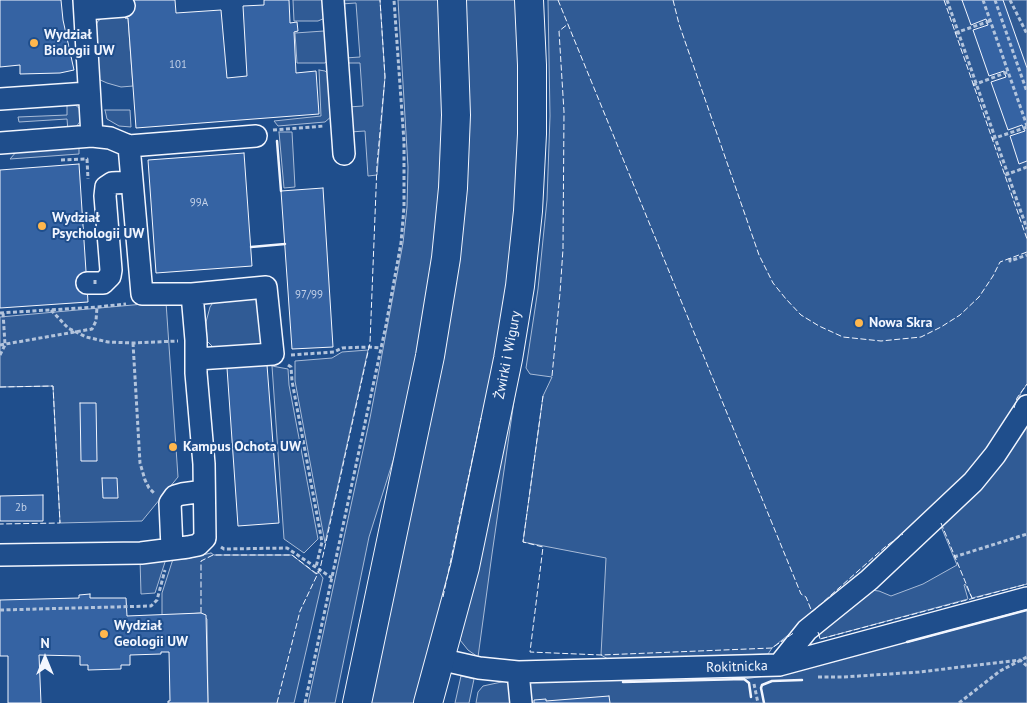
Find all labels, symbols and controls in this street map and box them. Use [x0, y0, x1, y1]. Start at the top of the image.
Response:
place label: Wydział Biologii UW [44, 27, 115, 59]
marker: Wydział Biologii UW [28, 37, 40, 49]
house number: 101 [169, 58, 187, 72]
house number: 99A [190, 196, 208, 210]
place label: Wydział Psychologii UW [52, 210, 144, 242]
marker: Wydział Psychologii UW [36, 220, 48, 232]
house number: 97/99 [295, 288, 323, 302]
street label: Żwirki i Wigury [491, 310, 525, 400]
place label: Nowa Skra [869, 315, 932, 331]
marker: Nowa Skra [853, 317, 865, 329]
place label: Kampus Ochota UW [183, 439, 301, 455]
marker: Kampus Ochota UW [167, 441, 179, 453]
house number: 2b [15, 501, 27, 515]
place label: Wydział Geologii UW [114, 618, 188, 650]
marker: Wydział Geologii UW [98, 628, 110, 640]
north arrow [20, 633, 70, 683]
text: N [40, 634, 50, 652]
street label: Rokitnicka [706, 658, 768, 676]

